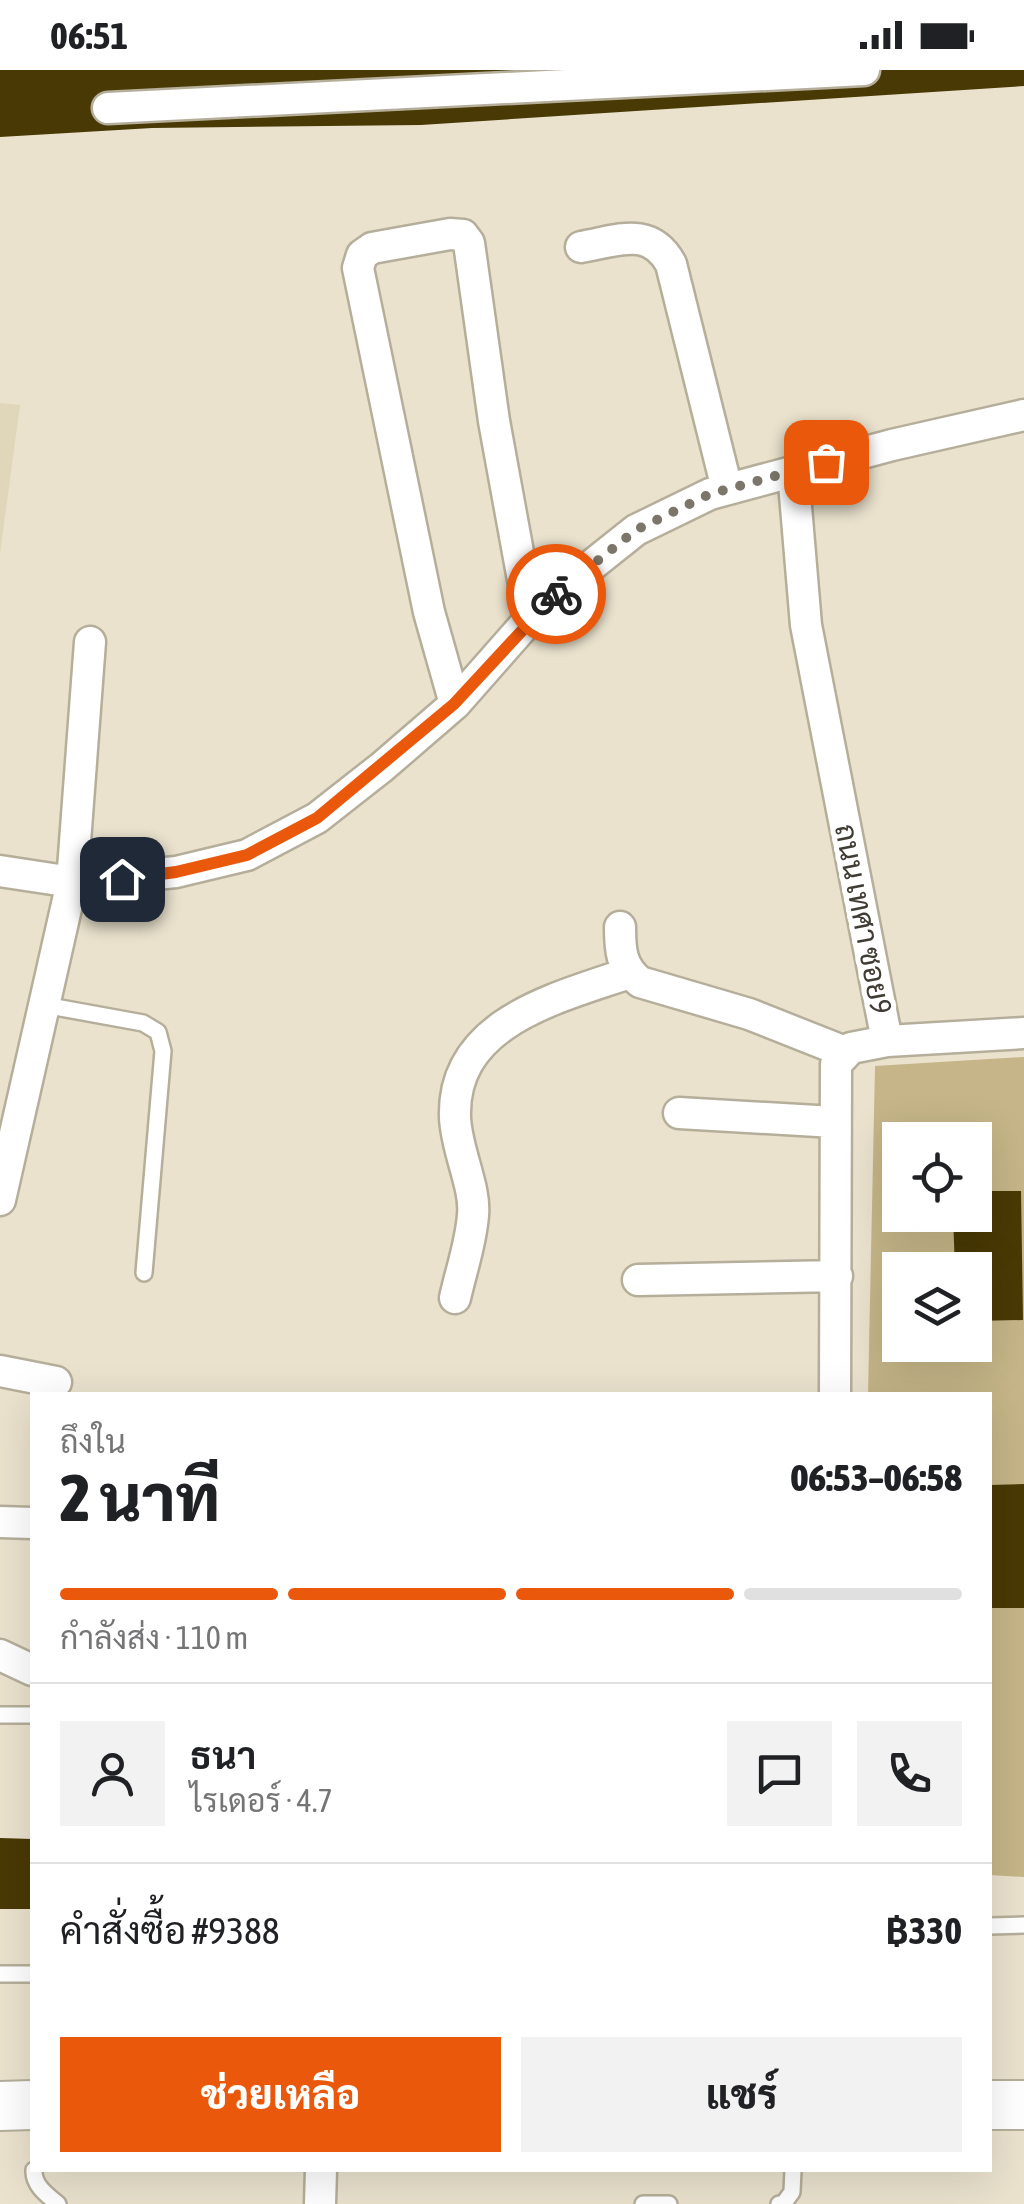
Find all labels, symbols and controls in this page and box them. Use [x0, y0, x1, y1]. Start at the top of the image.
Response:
text: 06:51 [50, 14, 128, 57]
pin [784, 420, 869, 505]
icon: bag [799, 435, 854, 490]
courier [506, 544, 606, 644]
icon: bike [529, 567, 584, 622]
street label: ถนน เทศา ซอย9 [829, 821, 899, 1017]
pin [80, 837, 165, 922]
icon: home [95, 852, 150, 907]
map controls [882, 1122, 992, 1362]
button: locate [882, 1122, 992, 1232]
button: layers [882, 1252, 992, 1362]
text: ถึงใน [60, 1423, 126, 1460]
text: 06:53–06:58 [790, 1456, 962, 1499]
text: 2 นาที [60, 1460, 220, 1535]
text: กำลังส่ง · 110 m [60, 1619, 248, 1656]
button: person [60, 1721, 165, 1826]
button: chat [727, 1721, 832, 1826]
button: phone [857, 1721, 962, 1826]
text: ธนา [190, 1734, 256, 1777]
text: ไรเดอร์ · 4.7 [190, 1782, 333, 1819]
text: คำสั่งซื้อ #9388 [60, 1909, 280, 1952]
text: ฿330 [886, 1909, 962, 1952]
button: ช่วยเหลือ [60, 2037, 501, 2152]
button: แชร์ [521, 2037, 962, 2152]

